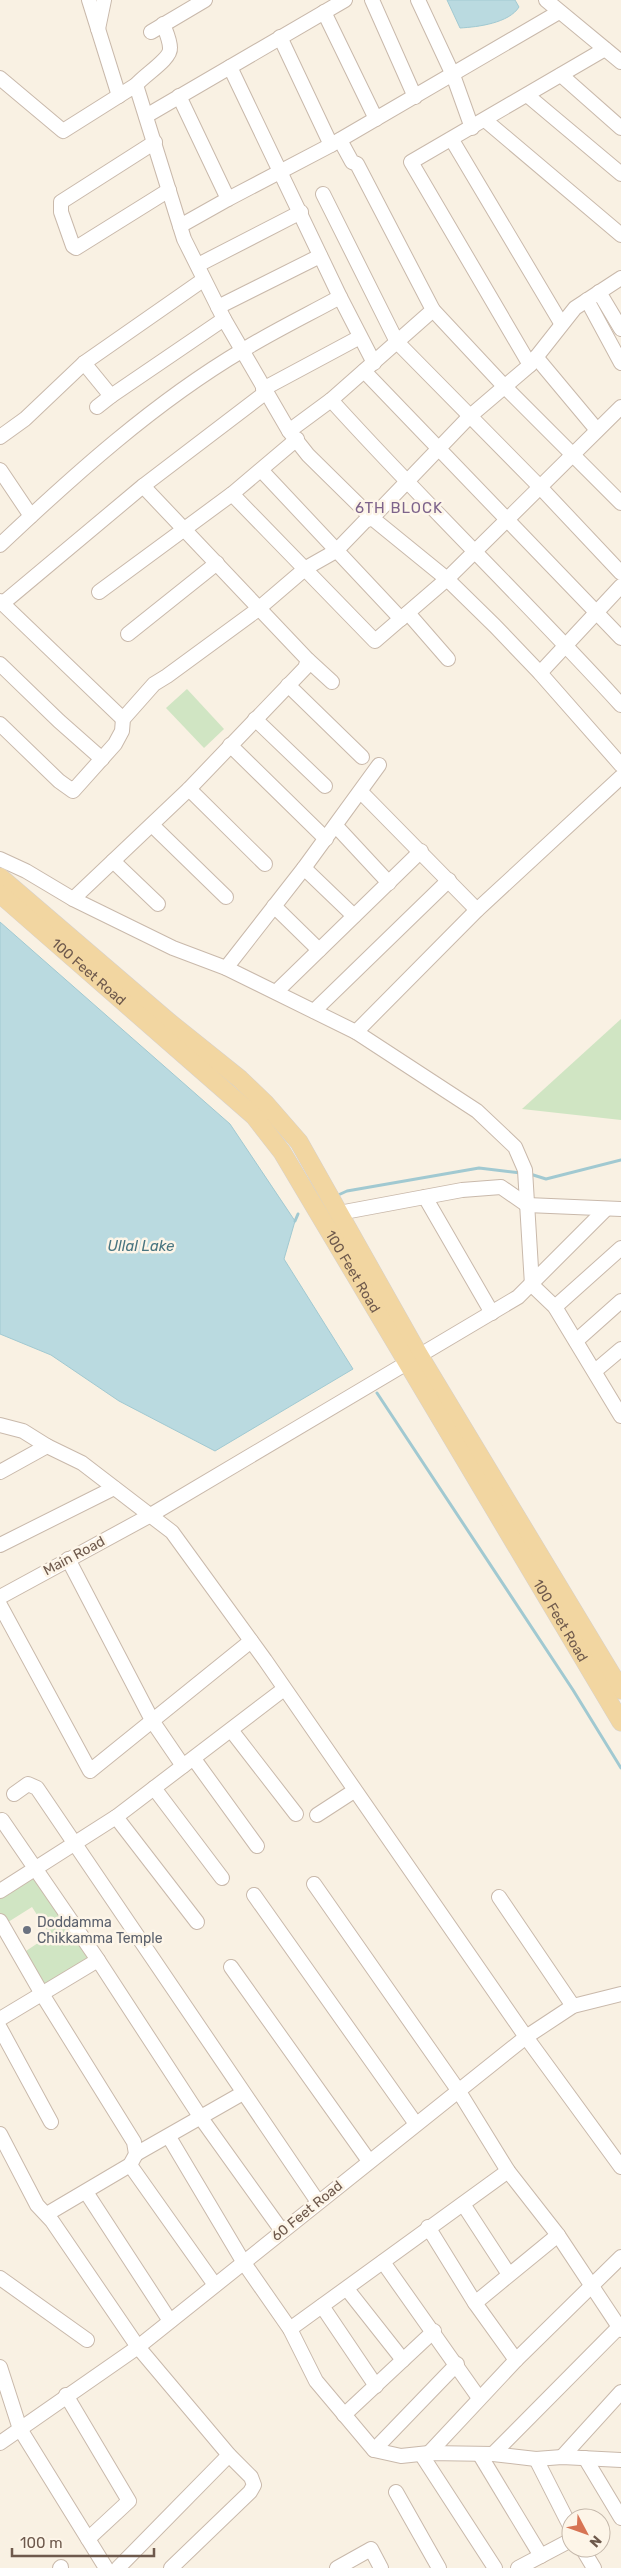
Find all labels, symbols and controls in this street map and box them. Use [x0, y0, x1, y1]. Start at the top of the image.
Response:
district label: 6TH BLOCK [355, 499, 443, 517]
street label: 100 Feet Road [48, 935, 129, 1009]
street label: 100 Feet Road [322, 1227, 384, 1316]
water label: Ullal Lake [108, 1237, 175, 1255]
street label: Main Road [40, 1533, 108, 1579]
street label: 100 Feet Road [530, 1576, 592, 1665]
place label: Doddamma Chikkamma Temple [37, 1914, 163, 1947]
marker: Doddamma Chikkamma Temple [21, 1924, 33, 1936]
street label: 60 Feet Road [268, 2177, 346, 2245]
north arrow [561, 2508, 611, 2558]
scale bar [12, 2526, 155, 2558]
text: N [586, 2532, 605, 2551]
text: 100 m [20, 2534, 62, 2552]

